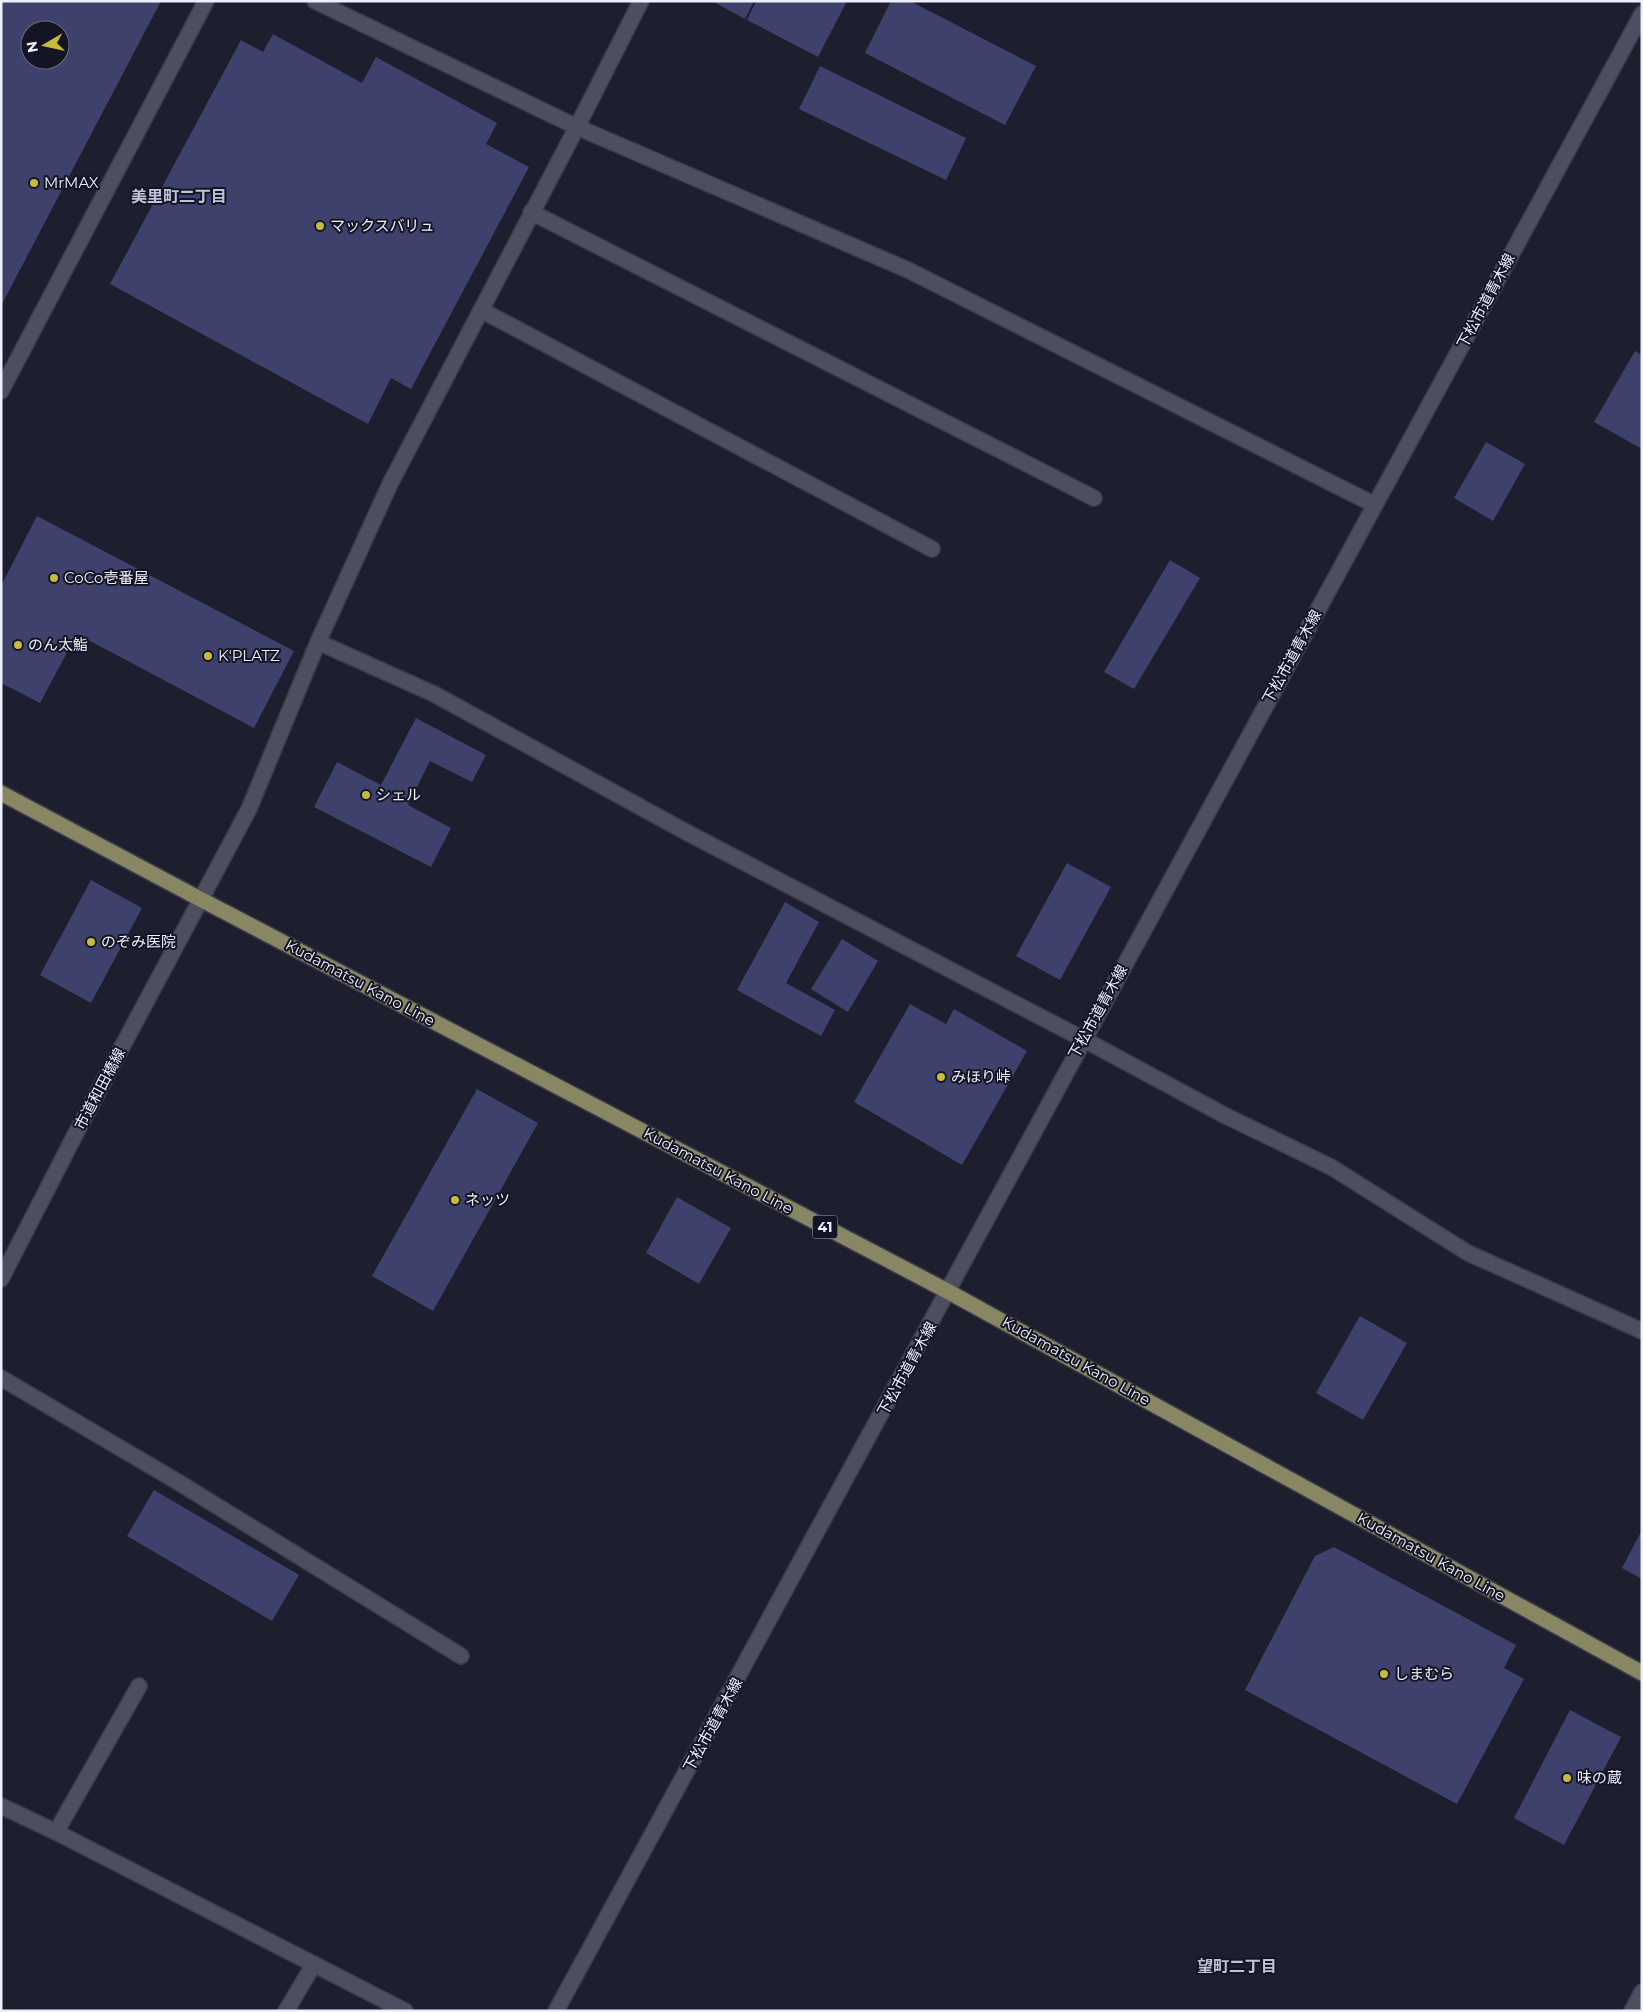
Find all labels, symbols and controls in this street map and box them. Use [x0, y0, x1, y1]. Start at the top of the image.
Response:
north arrow [20, 20, 70, 70]
text: N [22, 40, 42, 54]
place label: MrMAX [44, 173, 99, 192]
marker: MrMAX [28, 177, 40, 189]
district label: 美里町二丁目 [131, 187, 227, 206]
place label: マックスバリュ [330, 216, 435, 235]
marker: マックスバリュ [314, 220, 326, 232]
street label: 下松市道青木線 [1453, 250, 1519, 352]
place label: CoCo壱番屋 [64, 568, 148, 587]
marker: CoCo壱番屋 [48, 572, 60, 584]
street label: 下松市道青木線 [1258, 606, 1325, 707]
place label: のん太鮨 [28, 635, 88, 654]
marker: のん太鮨 [12, 639, 24, 651]
place label: K'PLATZ [218, 646, 280, 665]
marker: K'PLATZ [202, 650, 214, 662]
place label: シェル [376, 785, 421, 804]
marker: シェル [360, 789, 372, 801]
place label: のぞみ医院 [101, 932, 176, 951]
street label: Kudamatsu Kano Line [282, 935, 438, 1030]
marker: のぞみ医院 [85, 936, 97, 948]
street label: 下松市道青木線 [1064, 961, 1131, 1062]
street label: 市道和田橋線 [70, 1045, 129, 1133]
place label: みほり峠 [951, 1067, 1011, 1086]
marker: みほり峠 [935, 1071, 947, 1083]
street label: Kudamatsu Kano Line [640, 1123, 796, 1218]
place label: ネッツ [465, 1190, 510, 1209]
marker: ネッツ [449, 1194, 461, 1206]
road number: 41 [812, 1216, 838, 1238]
street label: Kudamatsu Kano Line [999, 1312, 1154, 1409]
street label: 下松市道青木線 [873, 1318, 940, 1419]
street label: Kudamatsu Kano Line [1354, 1508, 1509, 1605]
place label: しまむら [1394, 1664, 1454, 1683]
marker: しまむら [1378, 1668, 1390, 1680]
street label: 下松市道青木線 [679, 1674, 746, 1775]
place label: 味の蔵 [1577, 1768, 1622, 1787]
marker: 味の蔵 [1561, 1772, 1573, 1784]
district label: 望町二丁目 [1197, 1957, 1277, 1976]

